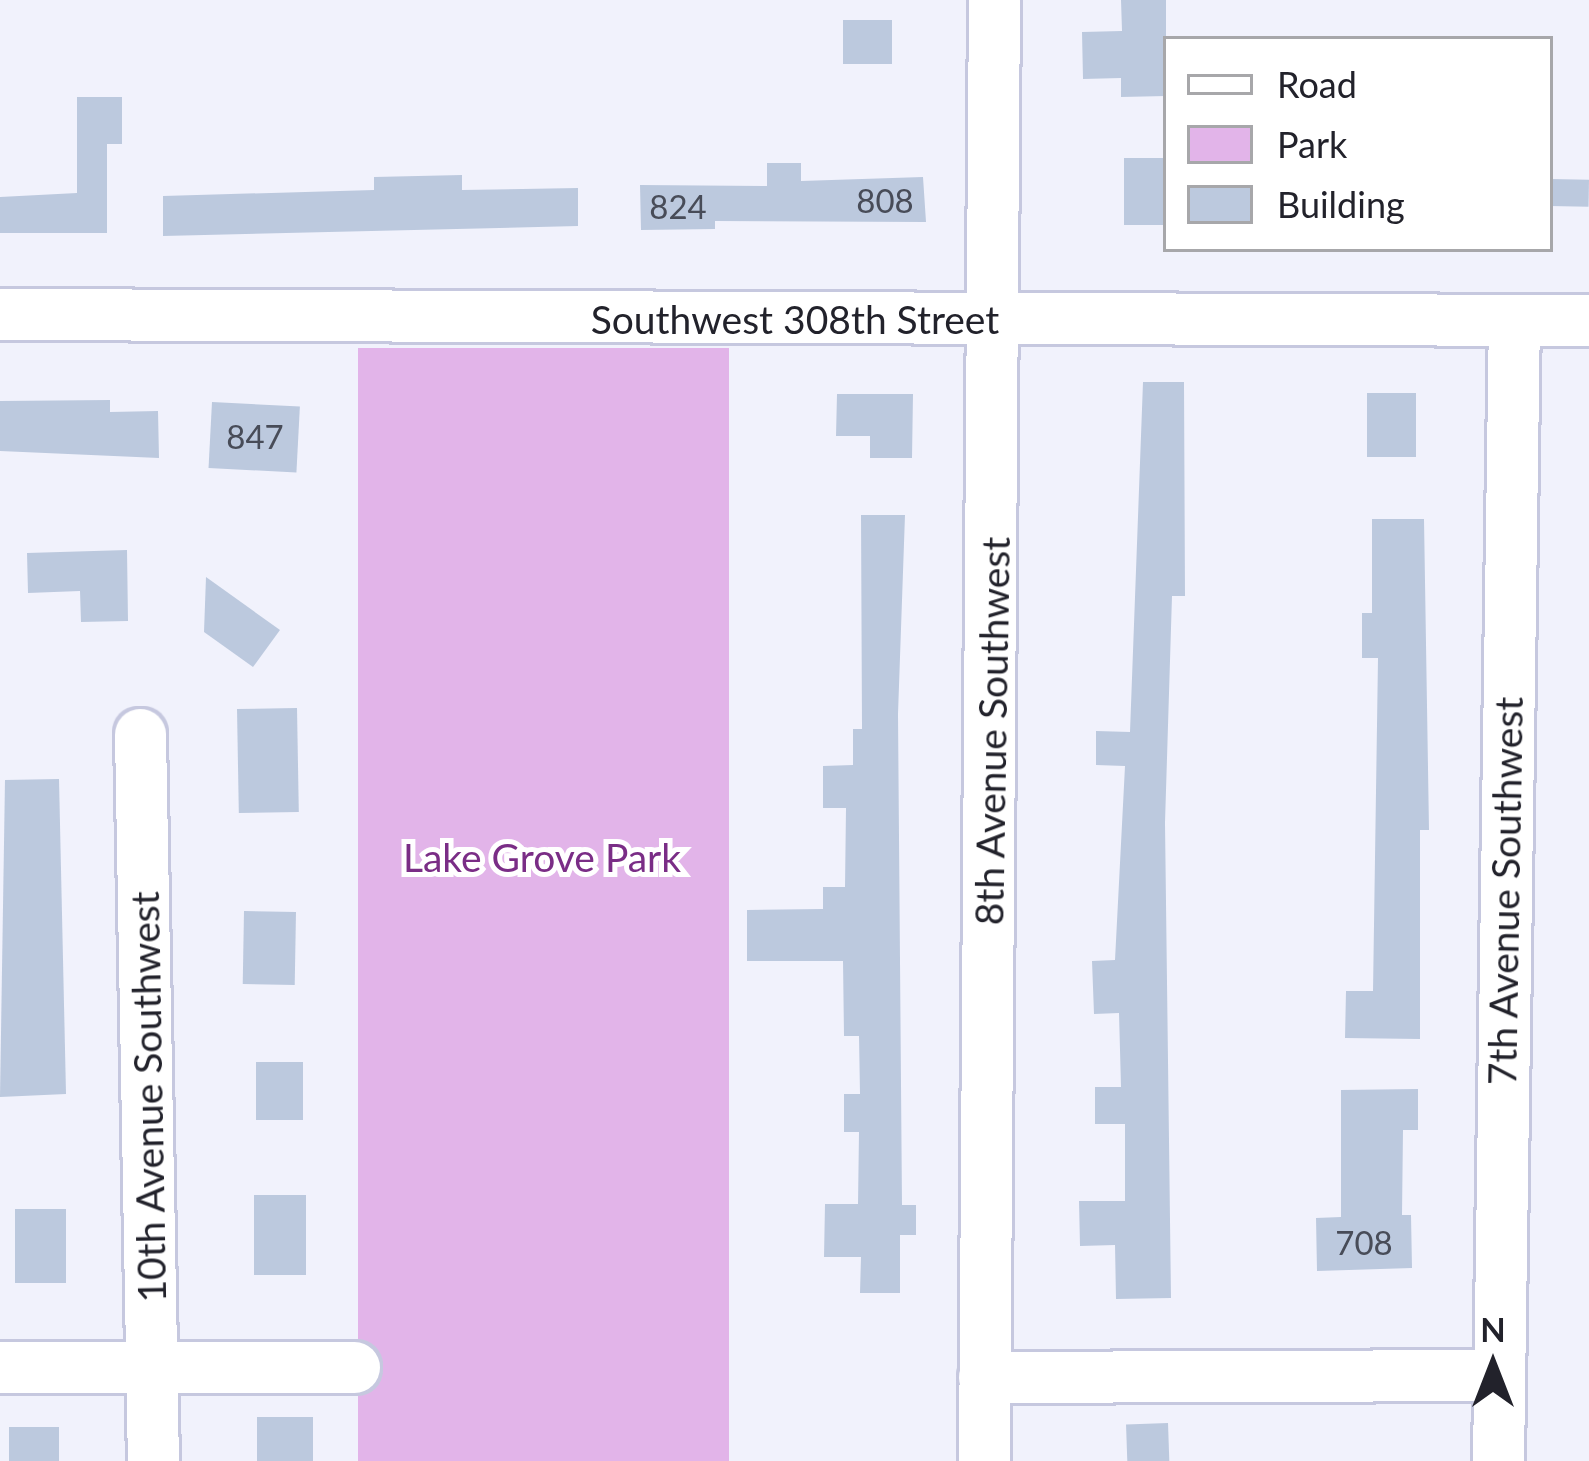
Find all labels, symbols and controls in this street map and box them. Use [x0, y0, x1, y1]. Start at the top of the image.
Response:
legend [1163, 36, 1553, 252]
text: Road [1277, 62, 1357, 106]
text: Park [1277, 122, 1347, 166]
house number: 808 [856, 181, 914, 221]
text: Building [1277, 182, 1405, 226]
house number: 824 [649, 187, 707, 227]
street label: Southwest 308th Street [591, 296, 999, 342]
house number: 847 [226, 417, 284, 457]
street label: 8th Avenue Southwest [965, 536, 1019, 926]
street label: 7th Avenue Southwest [1478, 696, 1532, 1086]
park label: Lake Grove Park [403, 834, 681, 880]
street label: 10th Avenue Southwest [121, 890, 175, 1304]
house number: 708 [1335, 1223, 1393, 1263]
north arrow [1433, 1305, 1553, 1425]
text: N [1480, 1309, 1506, 1349]

